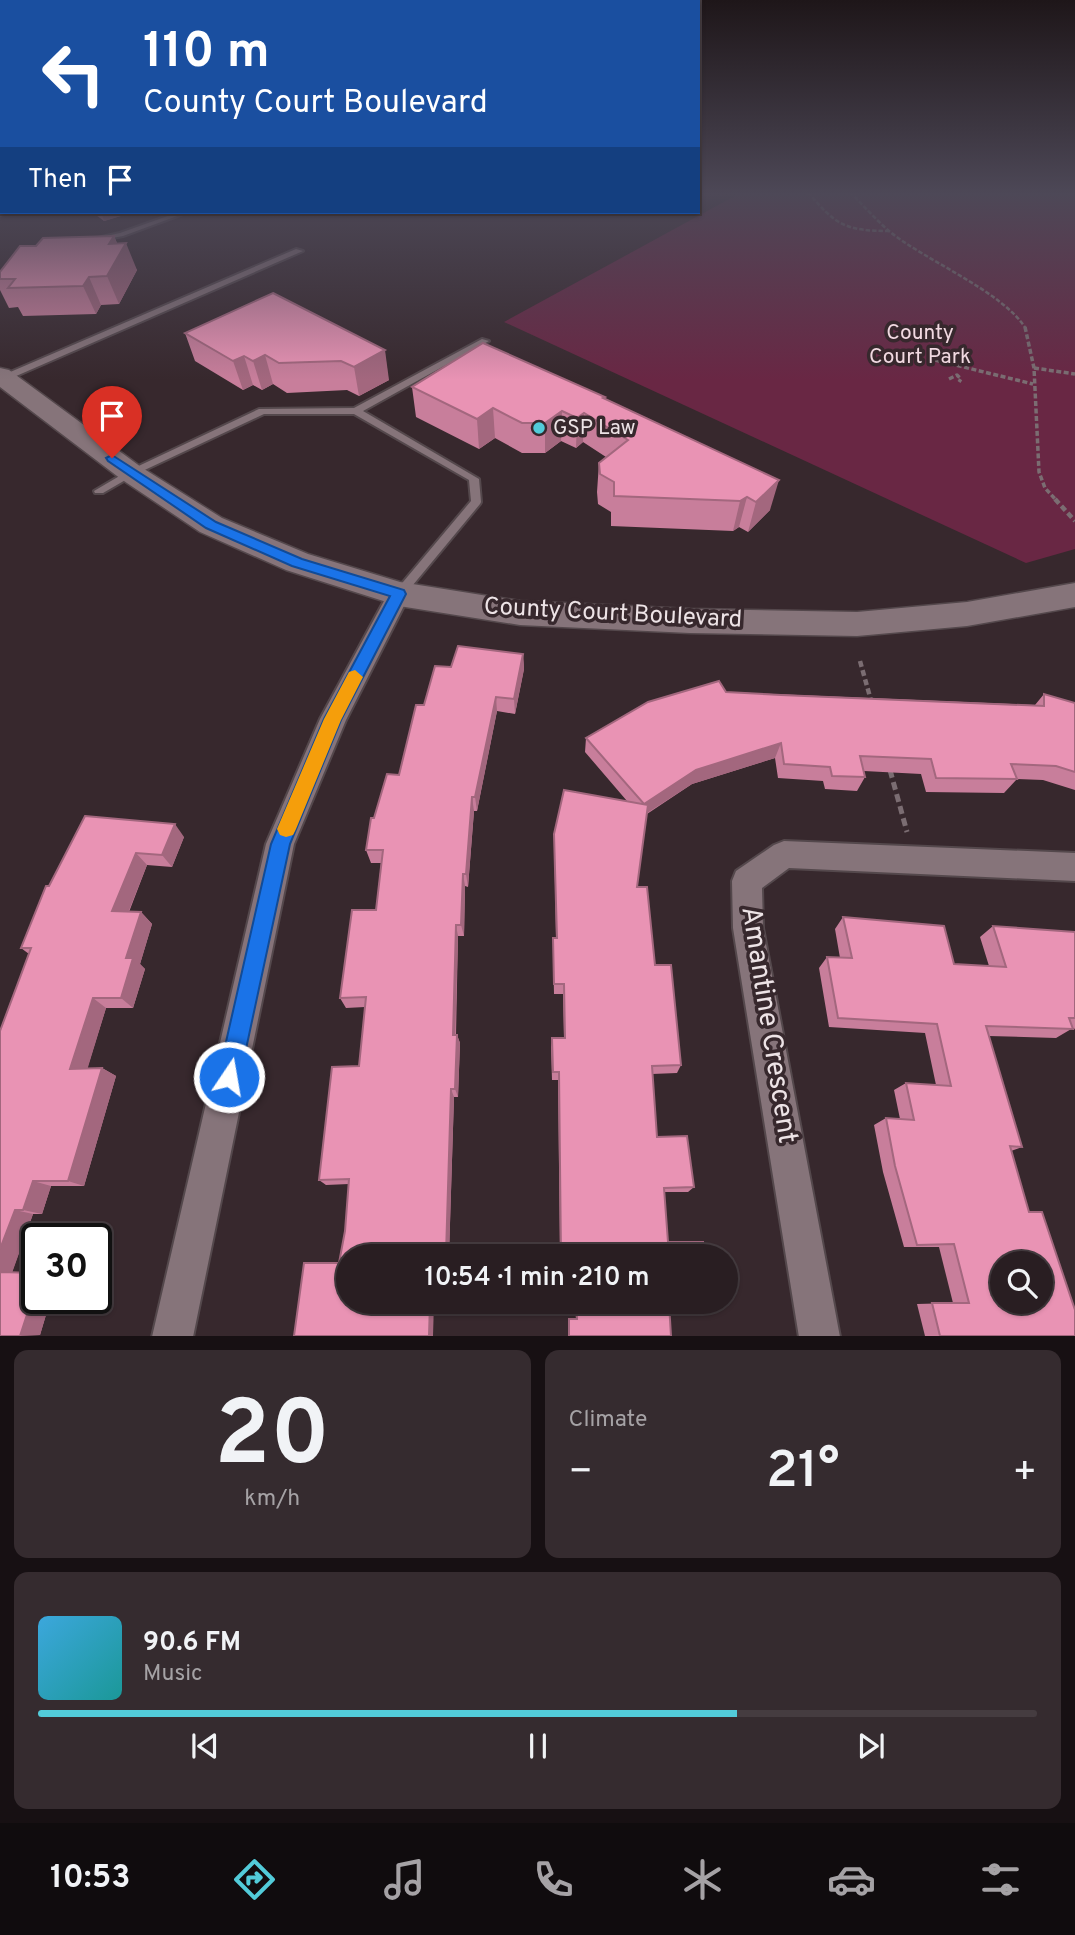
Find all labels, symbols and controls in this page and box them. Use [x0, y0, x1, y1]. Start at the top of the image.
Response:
text: 110 m [143, 23, 270, 85]
icon: left [28, 28, 119, 119]
text: County Court Boulevard [143, 84, 488, 124]
icon: arrive [101, 161, 139, 199]
text: Then [28, 164, 87, 197]
park label: County Court Park [869, 320, 971, 371]
pin [82, 386, 142, 458]
icon: arrive [93, 397, 131, 435]
place label: GSP Law [553, 415, 636, 442]
marker: GSP Law [531, 420, 547, 436]
street label: County Court Boulevard [483, 592, 743, 636]
street label: Amantine Crescent [731, 904, 805, 1146]
position arrow [192, 1040, 266, 1114]
speed limit sign: 30 [21, 1223, 112, 1314]
map controls [990, 1251, 1053, 1314]
button: search [990, 1251, 1053, 1314]
text: 10:54 · 1 min · 210 m [425, 1262, 649, 1295]
text: 20 [215, 1382, 330, 1497]
text: Climate [569, 1406, 647, 1435]
text: 21° [766, 1440, 840, 1506]
text: − [569, 1449, 593, 1498]
text: + [1012, 1449, 1037, 1498]
text: km/h [244, 1485, 300, 1514]
text: 90.6 FM [143, 1627, 241, 1660]
text: Music [143, 1660, 203, 1689]
icon: previous [186, 1727, 224, 1765]
icon: pause [519, 1727, 557, 1765]
icon: next [852, 1727, 890, 1765]
icon: directions [230, 1855, 279, 1904]
icon: music [380, 1855, 429, 1904]
icon: phone [529, 1855, 578, 1904]
icon: climate [678, 1855, 727, 1904]
icon: car [827, 1855, 876, 1904]
icon: filters [976, 1855, 1025, 1904]
text: 10:53 [50, 1859, 130, 1899]

